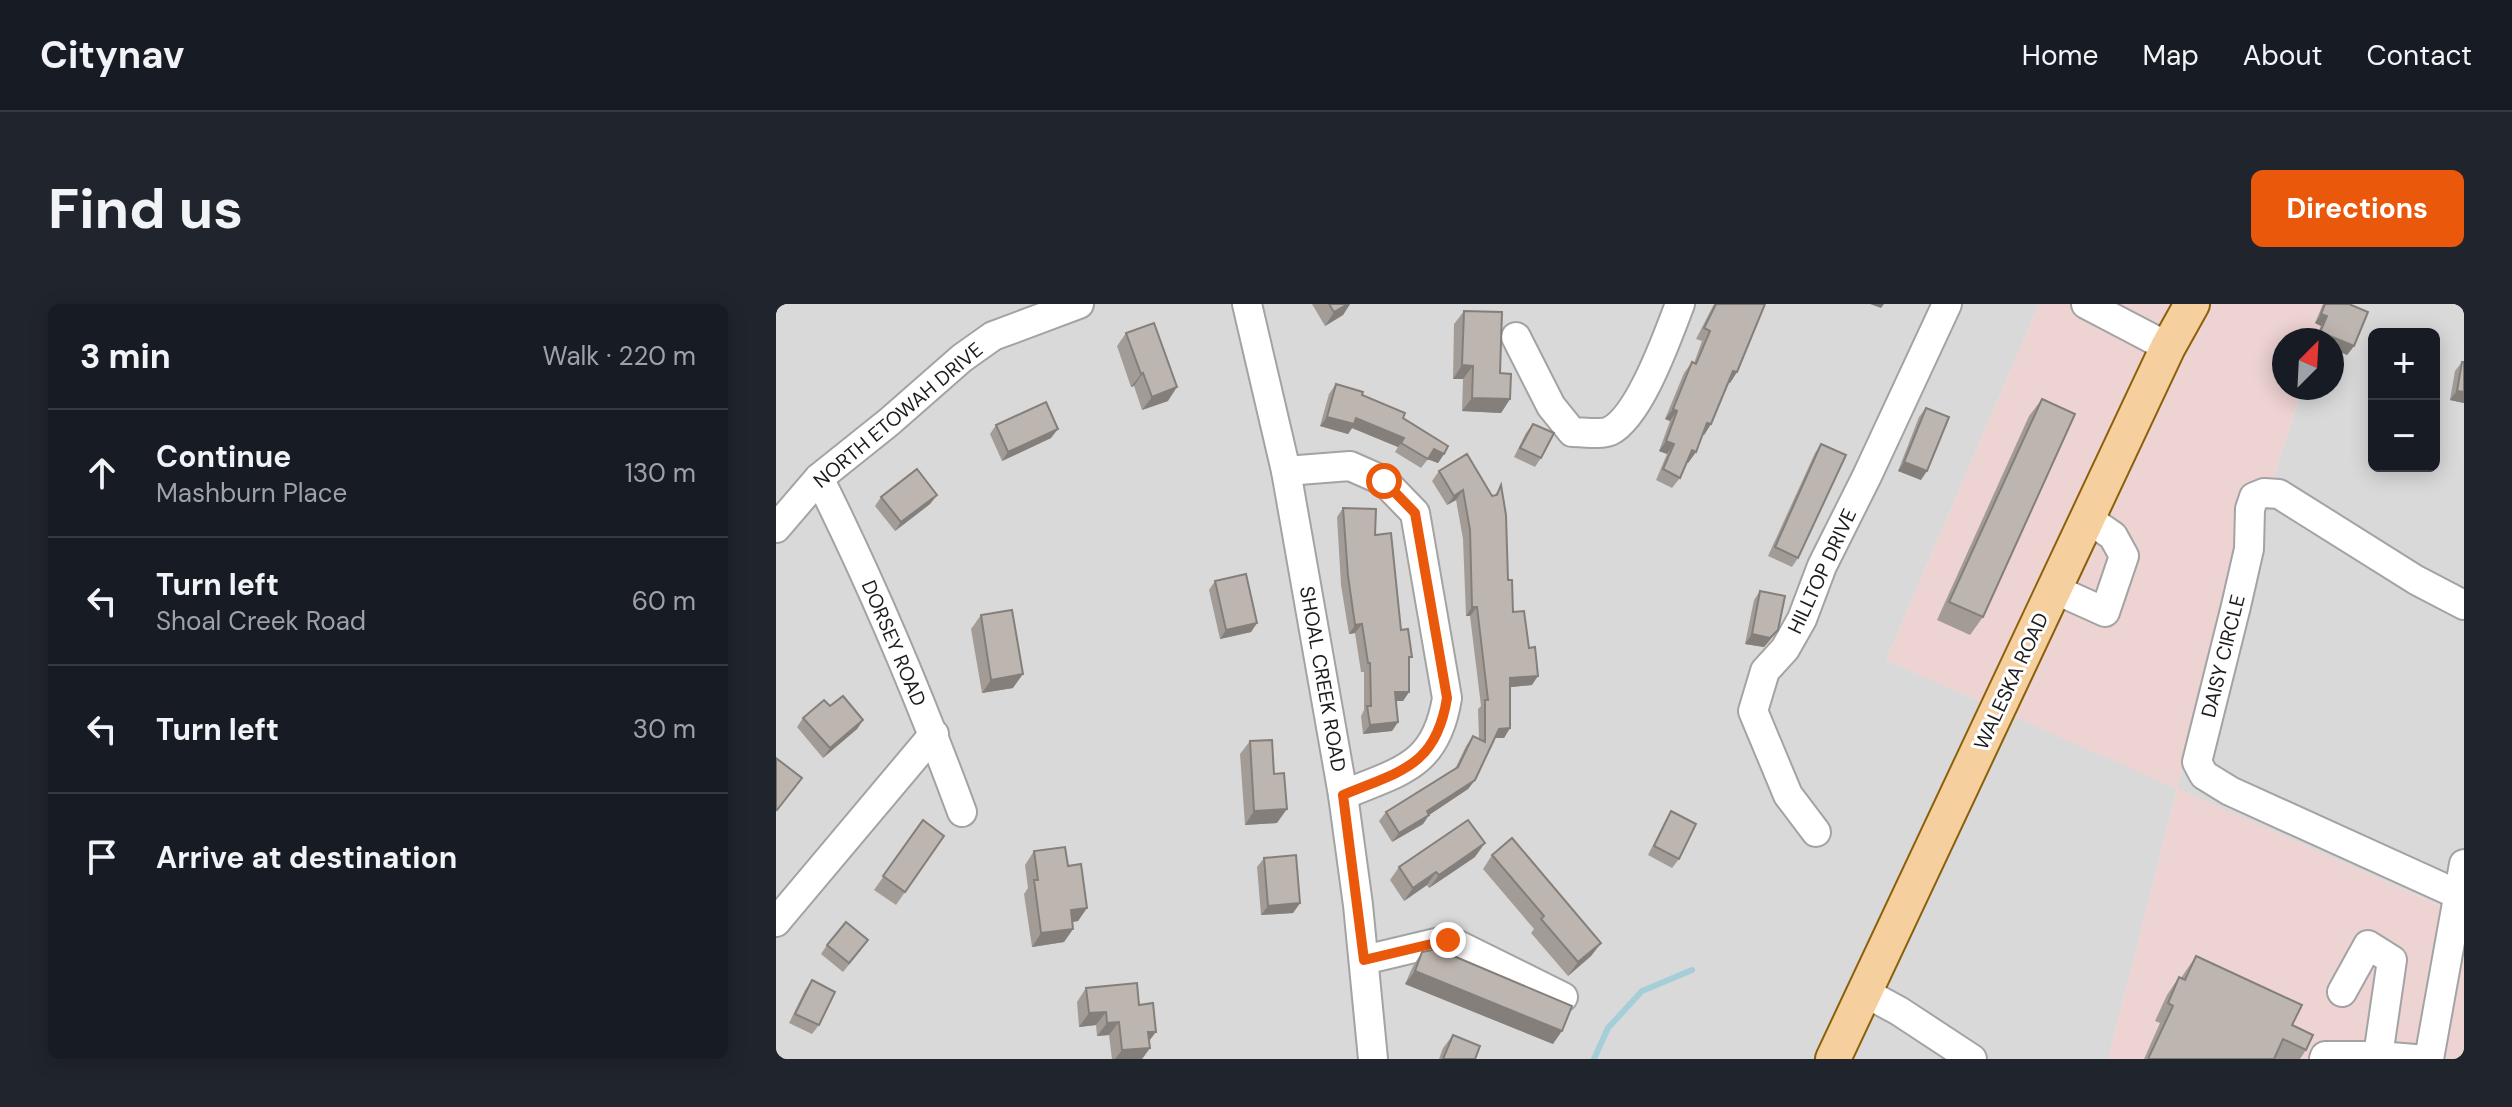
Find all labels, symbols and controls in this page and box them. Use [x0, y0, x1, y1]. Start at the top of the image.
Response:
text: Citynav [40, 30, 184, 80]
text: Home [2022, 37, 2098, 74]
text: Map [2142, 37, 2199, 74]
text: About [2243, 37, 2322, 74]
text: Contact [2366, 37, 2472, 74]
button: Directions [2251, 170, 2464, 247]
text: Find us [48, 172, 243, 245]
north arrow [2272, 328, 2344, 400]
map controls [2368, 328, 2440, 472]
button: + [2368, 328, 2440, 400]
text: 3 min [80, 334, 171, 379]
street label: NORTH ETOWAH DRIVE [808, 336, 988, 494]
text: Walk · 220 m [543, 339, 696, 373]
button: − [2368, 400, 2440, 472]
text: Continue [156, 437, 291, 476]
icon: ahead [80, 451, 124, 495]
text: 130 m [625, 456, 696, 490]
route start [1366, 463, 1402, 499]
text: Mashburn Place [156, 476, 347, 510]
street label: HILLTOP DRIVE [1782, 504, 1862, 638]
text: Turn left [156, 565, 279, 604]
street label: DORSEY ROAD [856, 576, 932, 710]
icon: left [80, 579, 124, 623]
text: 60 m [632, 584, 696, 618]
street label: SHOAL CREEK ROAD [1294, 584, 1352, 774]
street label: DAISY CIRCLE [2195, 592, 2251, 720]
text: Shoal Creek Road [156, 604, 366, 638]
street label: WALESKA ROAD [1968, 608, 2054, 754]
icon: left [80, 707, 124, 751]
text: Turn left [156, 710, 279, 749]
text: 30 m [633, 712, 696, 746]
icon: arrive [80, 835, 124, 879]
text: Arrive at destination [156, 838, 457, 877]
route end [1430, 922, 1466, 958]

